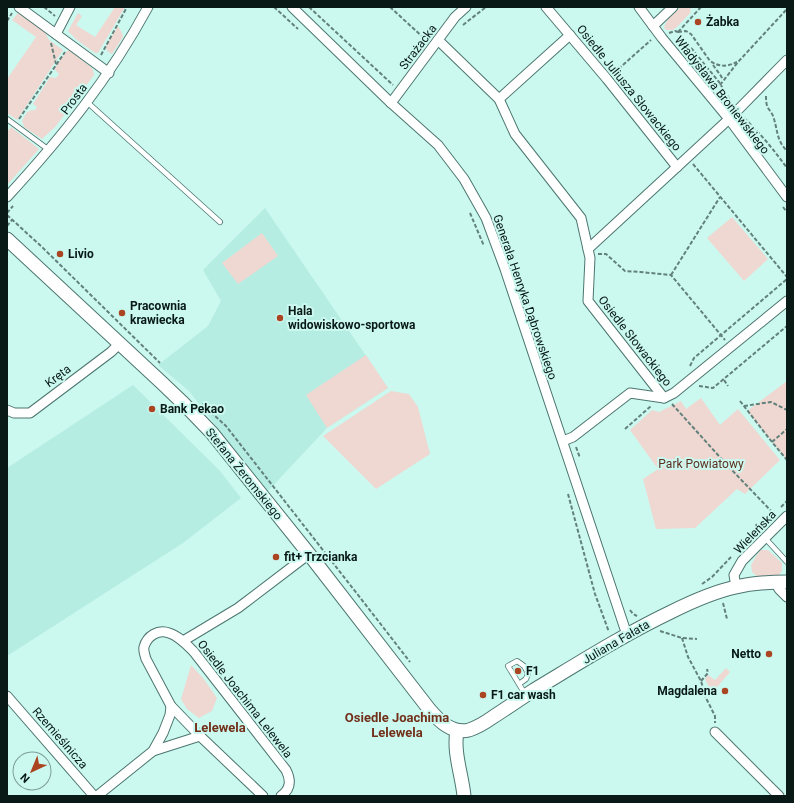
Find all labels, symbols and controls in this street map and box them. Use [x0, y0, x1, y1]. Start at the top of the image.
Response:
place label: Żabka [706, 14, 740, 29]
marker: Żabka [693, 17, 703, 27]
street label: Strażacka [397, 22, 439, 72]
street label: Osiedle Juliusza Słowackiego [574, 22, 684, 154]
street label: Władysława Broniewskiego [672, 33, 772, 157]
street label: Prosta [58, 81, 90, 117]
street label: Generała Henryka Dąbrowskiego [490, 213, 560, 382]
place label: Livio [68, 247, 94, 261]
marker: Livio [55, 249, 65, 259]
street label: Osiedle Słowackiego [595, 293, 675, 389]
place label: Pracownia krawiecka [130, 299, 187, 327]
place label: Hala widowiskowo-sportowa [288, 304, 416, 332]
marker: Pracownia krawiecka [117, 308, 127, 318]
marker: Hala widowiskowo-sportowa [275, 313, 285, 323]
street label: Kręta [42, 362, 74, 390]
place label: Bank Pekao [160, 402, 224, 416]
marker: Bank Pekao [147, 404, 157, 414]
street label: Stefana Żeromskiego [203, 425, 286, 523]
park label: Park Powiatowy [658, 457, 744, 471]
street label: Wieleńska [731, 507, 779, 557]
place label: fit+ Trzcianka [284, 550, 358, 564]
marker: fit+ Trzcianka [271, 552, 281, 562]
street label: Juliana Fałata [580, 617, 652, 667]
street label: Osiedle Joachima Lelewela [195, 637, 295, 761]
place label: Netto [731, 647, 761, 661]
marker: Netto [764, 649, 774, 659]
place label: F1 [526, 664, 539, 678]
marker: F1 [513, 666, 523, 676]
place label: Magdalena [657, 684, 718, 698]
marker: Magdalena [720, 686, 730, 696]
place label: F1 car wash [491, 688, 556, 702]
marker: F1 car wash [478, 690, 488, 700]
street label: Rzemieślnicza [30, 704, 90, 772]
district label: Osiedle Joachima Lelewela [345, 710, 449, 740]
district label: Lelewela [194, 719, 246, 735]
north arrow [12, 751, 52, 791]
text: N [18, 770, 33, 785]

